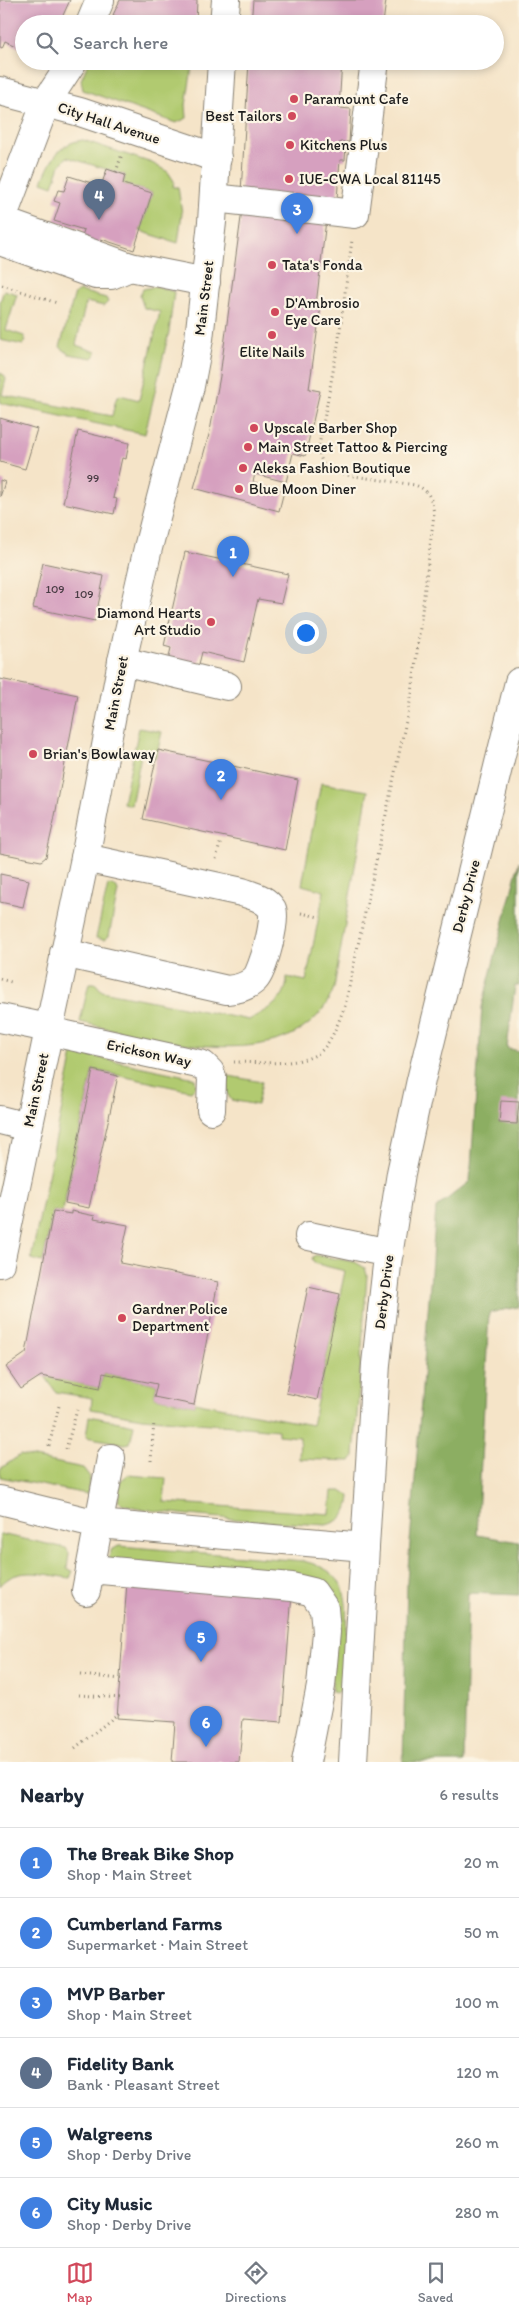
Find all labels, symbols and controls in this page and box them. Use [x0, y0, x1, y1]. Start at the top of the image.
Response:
search box [15, 15, 504, 70]
icon: search [33, 29, 61, 57]
text: Search here [73, 31, 168, 54]
place label: Paramount Cafe [304, 90, 409, 108]
marker: Paramount Cafe [288, 93, 300, 105]
street label: City Hall Avenue [55, 98, 163, 148]
place label: Best Tailors [205, 107, 282, 125]
marker: Best Tailors [286, 110, 298, 122]
place label: Kitchens Plus [300, 136, 388, 154]
marker: Kitchens Plus [284, 139, 296, 151]
place label: IUE-CWA Local 81145 [299, 170, 441, 188]
marker: IUE-CWA Local 81145 [283, 173, 295, 185]
pin: 4 [83, 179, 115, 220]
pin: 3 [281, 193, 313, 234]
place label: Tata's Fonda [282, 256, 363, 274]
street label: Main Street [190, 259, 218, 336]
marker: Tata's Fonda [266, 259, 278, 271]
place label: D'Ambrosio Eye Care [285, 294, 360, 329]
marker: D'Ambrosio Eye Care [269, 306, 281, 318]
marker: Elite Nails [266, 329, 278, 341]
place label: Elite Nails [239, 343, 305, 361]
place label: Upscale Barber Shop [264, 419, 397, 437]
marker: Upscale Barber Shop [248, 422, 260, 434]
place label: Main Street Tattoo & Piercing [258, 438, 448, 456]
marker: Main Street Tattoo & Piercing [242, 441, 254, 453]
place label: Aleksa Fashion Boutique [253, 459, 411, 477]
marker: Aleksa Fashion Boutique [237, 462, 249, 474]
house number: 99 [87, 471, 99, 485]
place label: Blue Moon Diner [249, 480, 356, 498]
marker: Blue Moon Diner [233, 483, 245, 495]
pin: 1 [217, 536, 249, 577]
house number: 109 [45, 582, 65, 596]
house number: 109 [74, 587, 94, 601]
place label: Diamond Hearts Art Studio [97, 604, 201, 639]
marker: Diamond Hearts Art Studio [205, 616, 217, 628]
your location [293, 620, 319, 646]
street label: Main Street [100, 654, 132, 732]
place label: Brian's Bowlaway [43, 745, 155, 763]
marker: Brian's Bowlaway [27, 748, 39, 760]
pin: 2 [205, 759, 237, 800]
street label: Derby Drive [448, 858, 484, 934]
street label: Erickson Way [105, 1035, 193, 1071]
street label: Main Street [19, 1051, 53, 1129]
street label: Derby Drive [371, 1254, 397, 1330]
place label: Gardner Police Department [132, 1300, 228, 1335]
marker: Gardner Police Department [116, 1312, 128, 1324]
pin: 5 [185, 1621, 217, 1662]
pin: 6 [190, 1706, 222, 1747]
text: Nearby [20, 1782, 84, 1807]
text: 6 results [439, 1785, 499, 1804]
text: The Break Bike Shop [67, 1842, 234, 1865]
text: 1 [32, 1853, 40, 1872]
text: 20 m [464, 1853, 499, 1872]
text: Shop · Main Street [67, 1865, 192, 1884]
text: Cumberland Farms [67, 1912, 222, 1935]
text: 2 [32, 1923, 40, 1942]
text: 50 m [464, 1923, 499, 1942]
text: Supermarket · Main Street [67, 1935, 248, 1954]
text: MVP Barber [67, 1982, 165, 2005]
text: 3 [32, 1993, 40, 2012]
text: 100 m [455, 1993, 499, 2012]
text: Shop · Main Street [67, 2005, 192, 2024]
text: Fidelity Bank [67, 2052, 174, 2075]
text: 4 [31, 2063, 41, 2082]
text: 120 m [456, 2063, 499, 2082]
text: Bank · Pleasant Street [67, 2075, 220, 2094]
text: Walgreens [67, 2122, 152, 2145]
text: 5 [32, 2133, 40, 2152]
text: 260 m [455, 2133, 499, 2152]
text: Shop · Derby Drive [67, 2145, 191, 2164]
text: City Music [67, 2192, 152, 2215]
text: 6 [32, 2203, 40, 2222]
text: 280 m [455, 2203, 499, 2222]
text: Shop · Derby Drive [67, 2215, 191, 2234]
tab: Map [66, 2259, 94, 2306]
tab: Directions [225, 2259, 286, 2306]
tab: Saved [418, 2259, 453, 2306]

